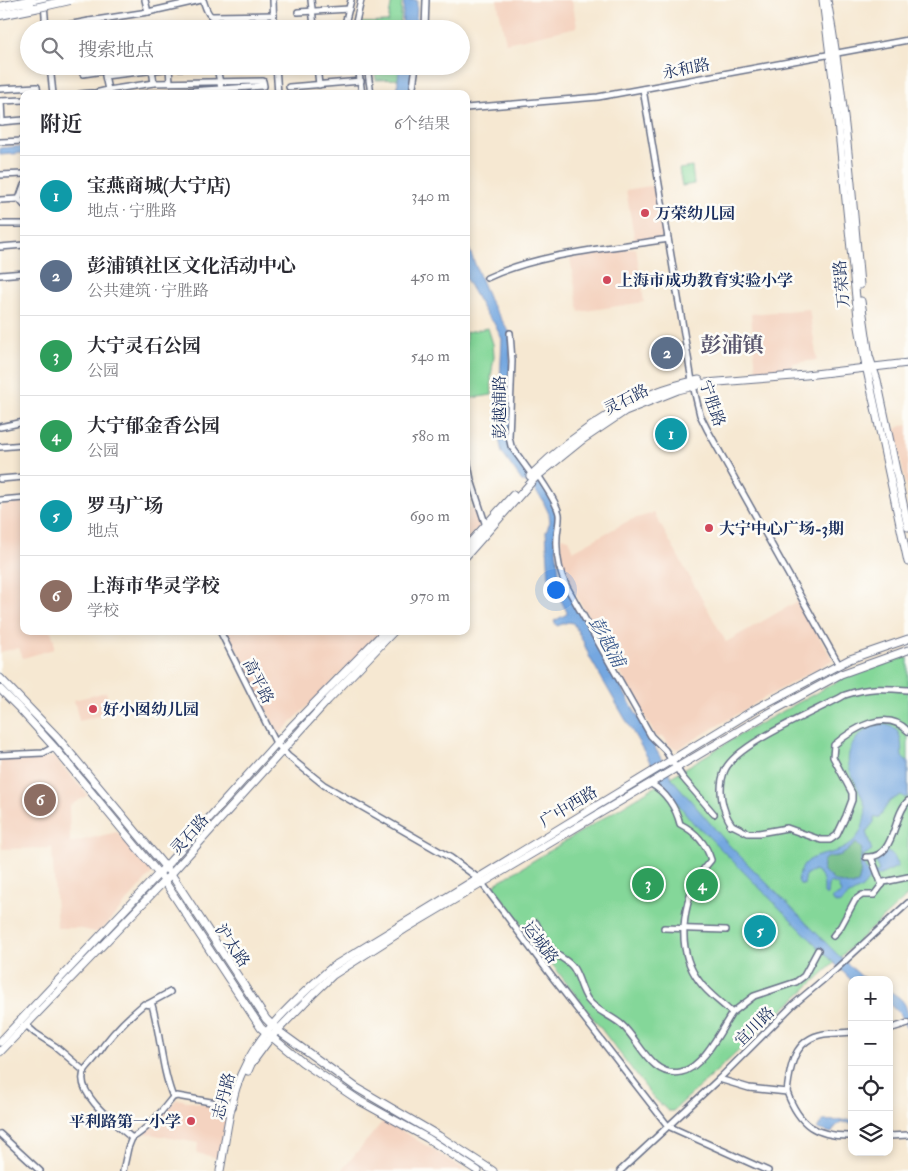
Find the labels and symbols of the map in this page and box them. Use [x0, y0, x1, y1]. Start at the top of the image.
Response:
street label: 永和路 [661, 55, 712, 83]
place label: 万荣幼儿园 [655, 204, 735, 224]
marker: 万荣幼儿园 [639, 207, 651, 219]
street label: 万荣路 [830, 259, 854, 309]
place label: 上海市成功教育实验小学 [617, 271, 793, 291]
marker: 上海市成功教育实验小学 [601, 274, 613, 286]
district label: 彭浦镇 [701, 332, 764, 359]
pin: 2 [651, 334, 683, 372]
street label: 彭越浦路 [490, 375, 510, 439]
street label: 宁胜路 [695, 377, 729, 429]
street label: 灵石路 [601, 380, 652, 420]
pin: 1 [655, 415, 687, 453]
place label: 大宁中心广场-3期 [719, 519, 844, 539]
marker: 大宁中心广场-3期 [703, 522, 715, 534]
your location [543, 577, 569, 603]
water label: 彭越浦 [583, 613, 631, 674]
street label: 高平路 [238, 656, 278, 707]
place label: 好小囡幼儿园 [103, 700, 199, 720]
marker: 好小囡幼儿园 [87, 703, 99, 715]
pin: 6 [24, 781, 56, 819]
street label: 广中西路 [536, 782, 601, 832]
street label: 灵石路 [166, 810, 213, 859]
pin: 3 [632, 865, 664, 903]
pin: 4 [686, 866, 718, 904]
pin: 5 [744, 912, 776, 950]
street label: 运城路 [518, 917, 563, 968]
street label: 沪太路 [210, 920, 254, 971]
street label: 宜川路 [731, 1003, 779, 1051]
street label: 志丹路 [208, 1070, 240, 1122]
place label: 平利路第一小学 [69, 1112, 181, 1132]
marker: 平利路第一小学 [185, 1115, 197, 1127]

